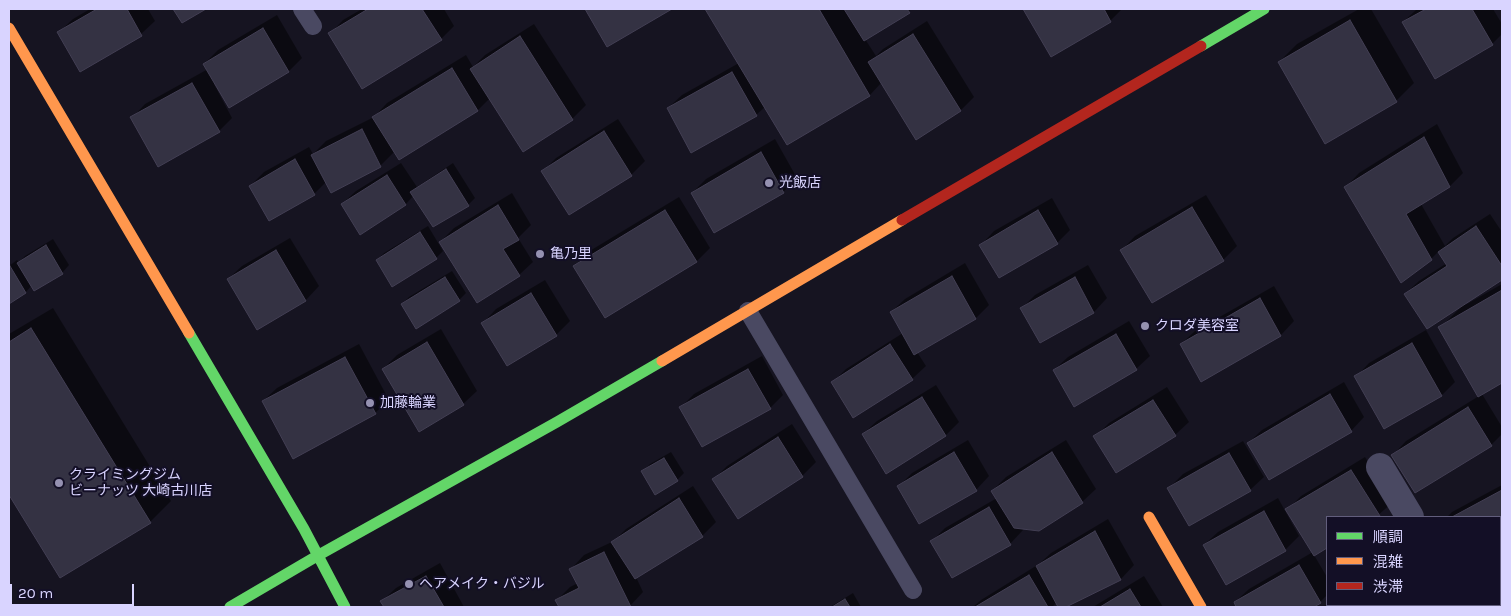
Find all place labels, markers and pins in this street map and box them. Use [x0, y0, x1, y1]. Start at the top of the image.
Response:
place label: 光飯店 [779, 175, 821, 191]
marker: 光飯店 [763, 177, 775, 189]
place label: 亀乃里 [550, 246, 592, 262]
marker: 亀乃里 [534, 248, 546, 260]
place label: クロダ美容室 [1155, 318, 1239, 334]
marker: クロダ美容室 [1139, 320, 1151, 332]
place label: 加藤輪業 [380, 395, 436, 411]
marker: 加藤輪業 [364, 397, 376, 409]
place label: クライミングジム ビーナッツ 大崎古川店 [69, 467, 212, 500]
marker: クライミングジム ビーナッツ 大崎古川店 [53, 477, 65, 489]
place label: ヘアメイク・バジル [419, 576, 545, 592]
marker: ヘアメイク・バジル [403, 578, 415, 590]

